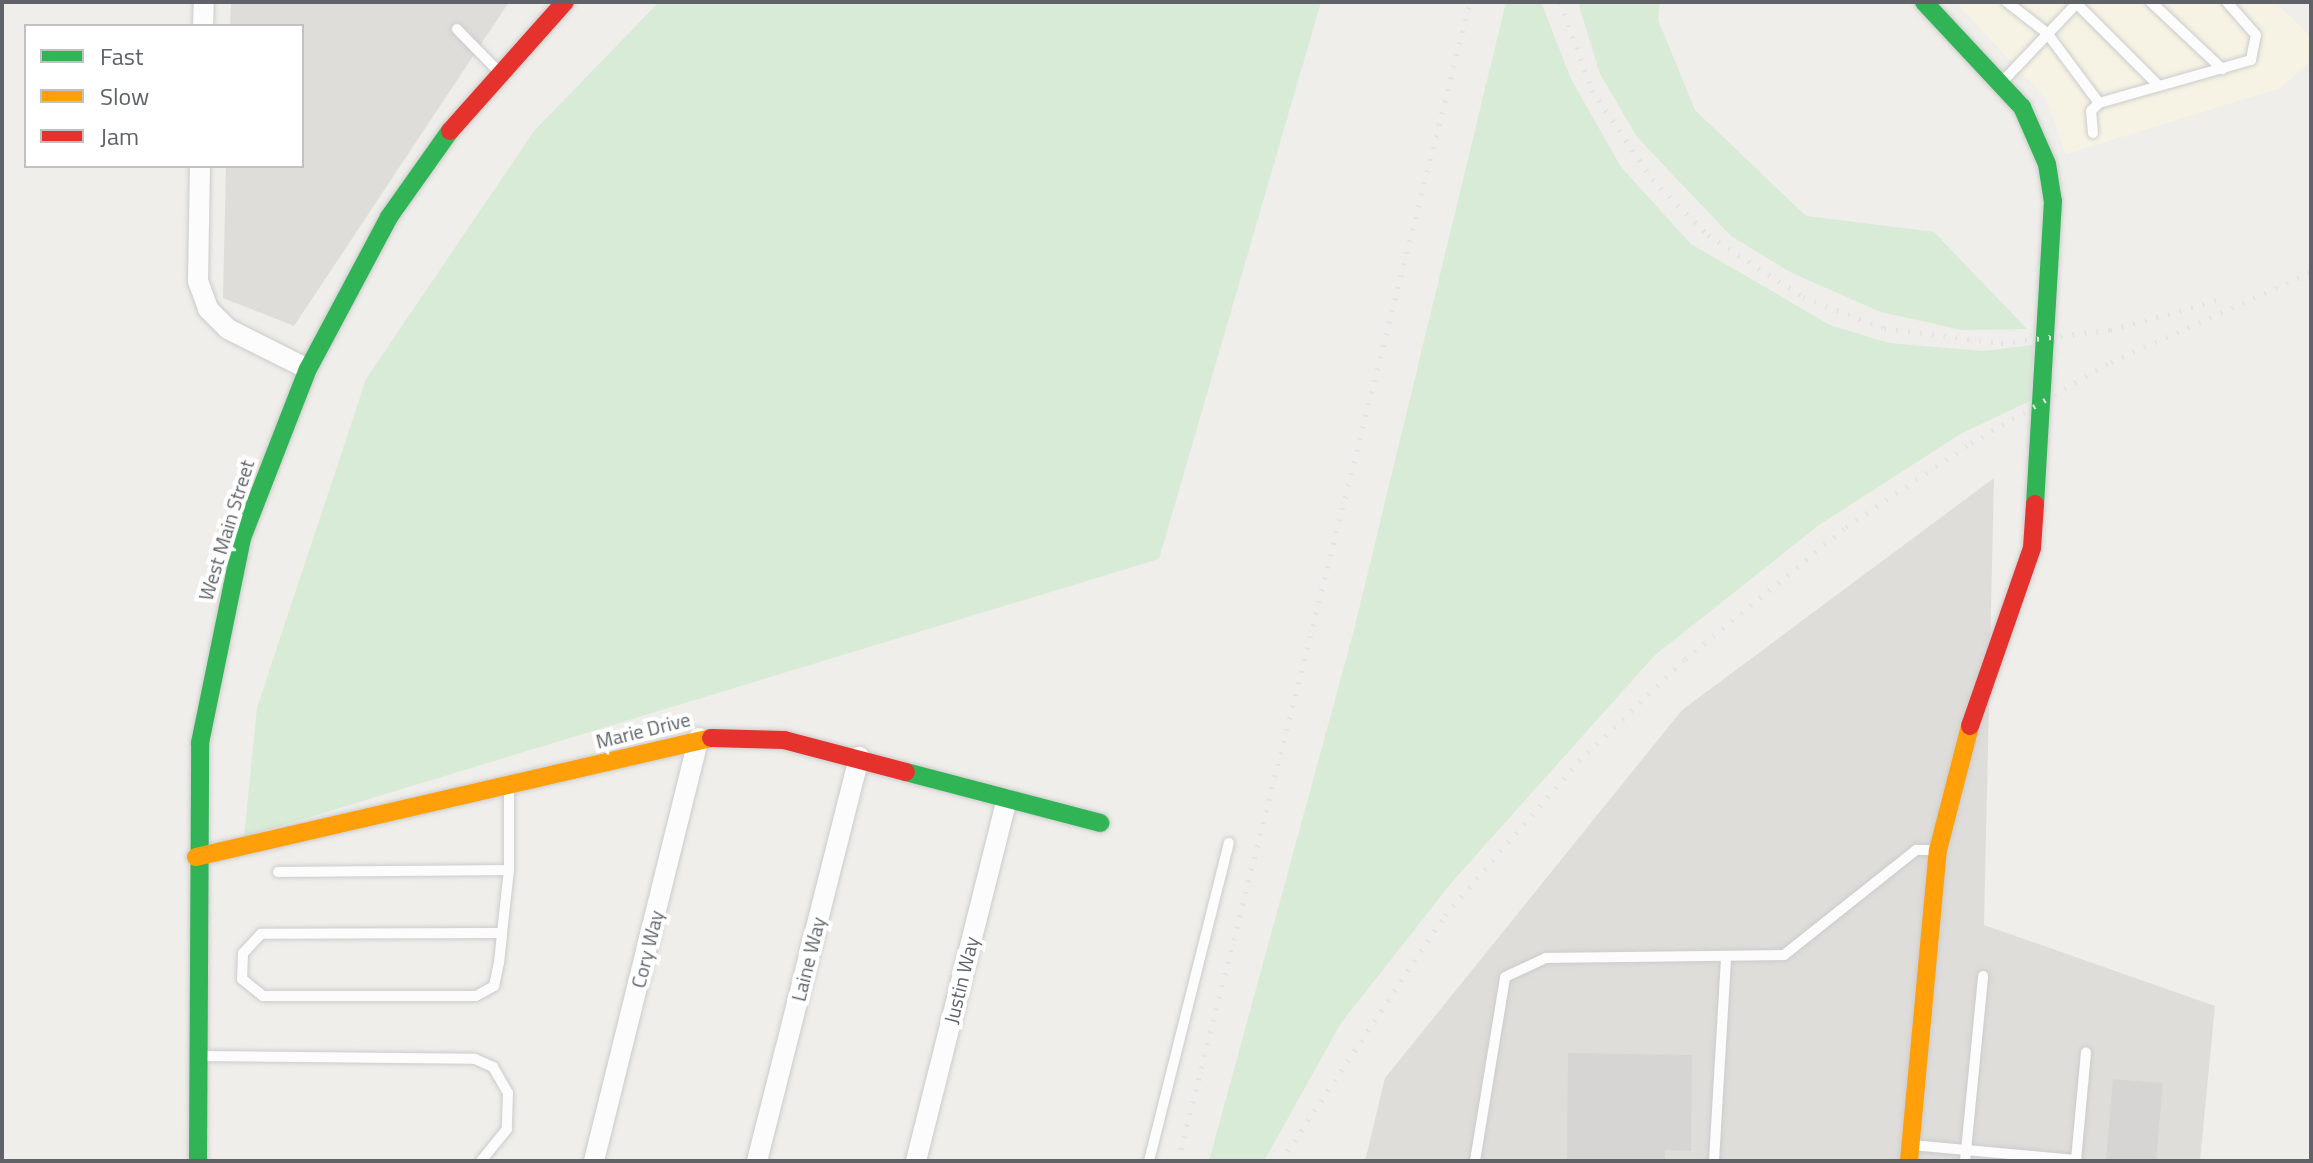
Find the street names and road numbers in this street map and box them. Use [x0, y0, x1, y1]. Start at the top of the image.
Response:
street label: West Main Street [193, 457, 259, 603]
street label: Marie Drive [593, 707, 693, 753]
street label: Cory Way [626, 908, 668, 990]
street label: Laine Way [786, 914, 830, 1004]
street label: Justin Way [939, 934, 983, 1026]

